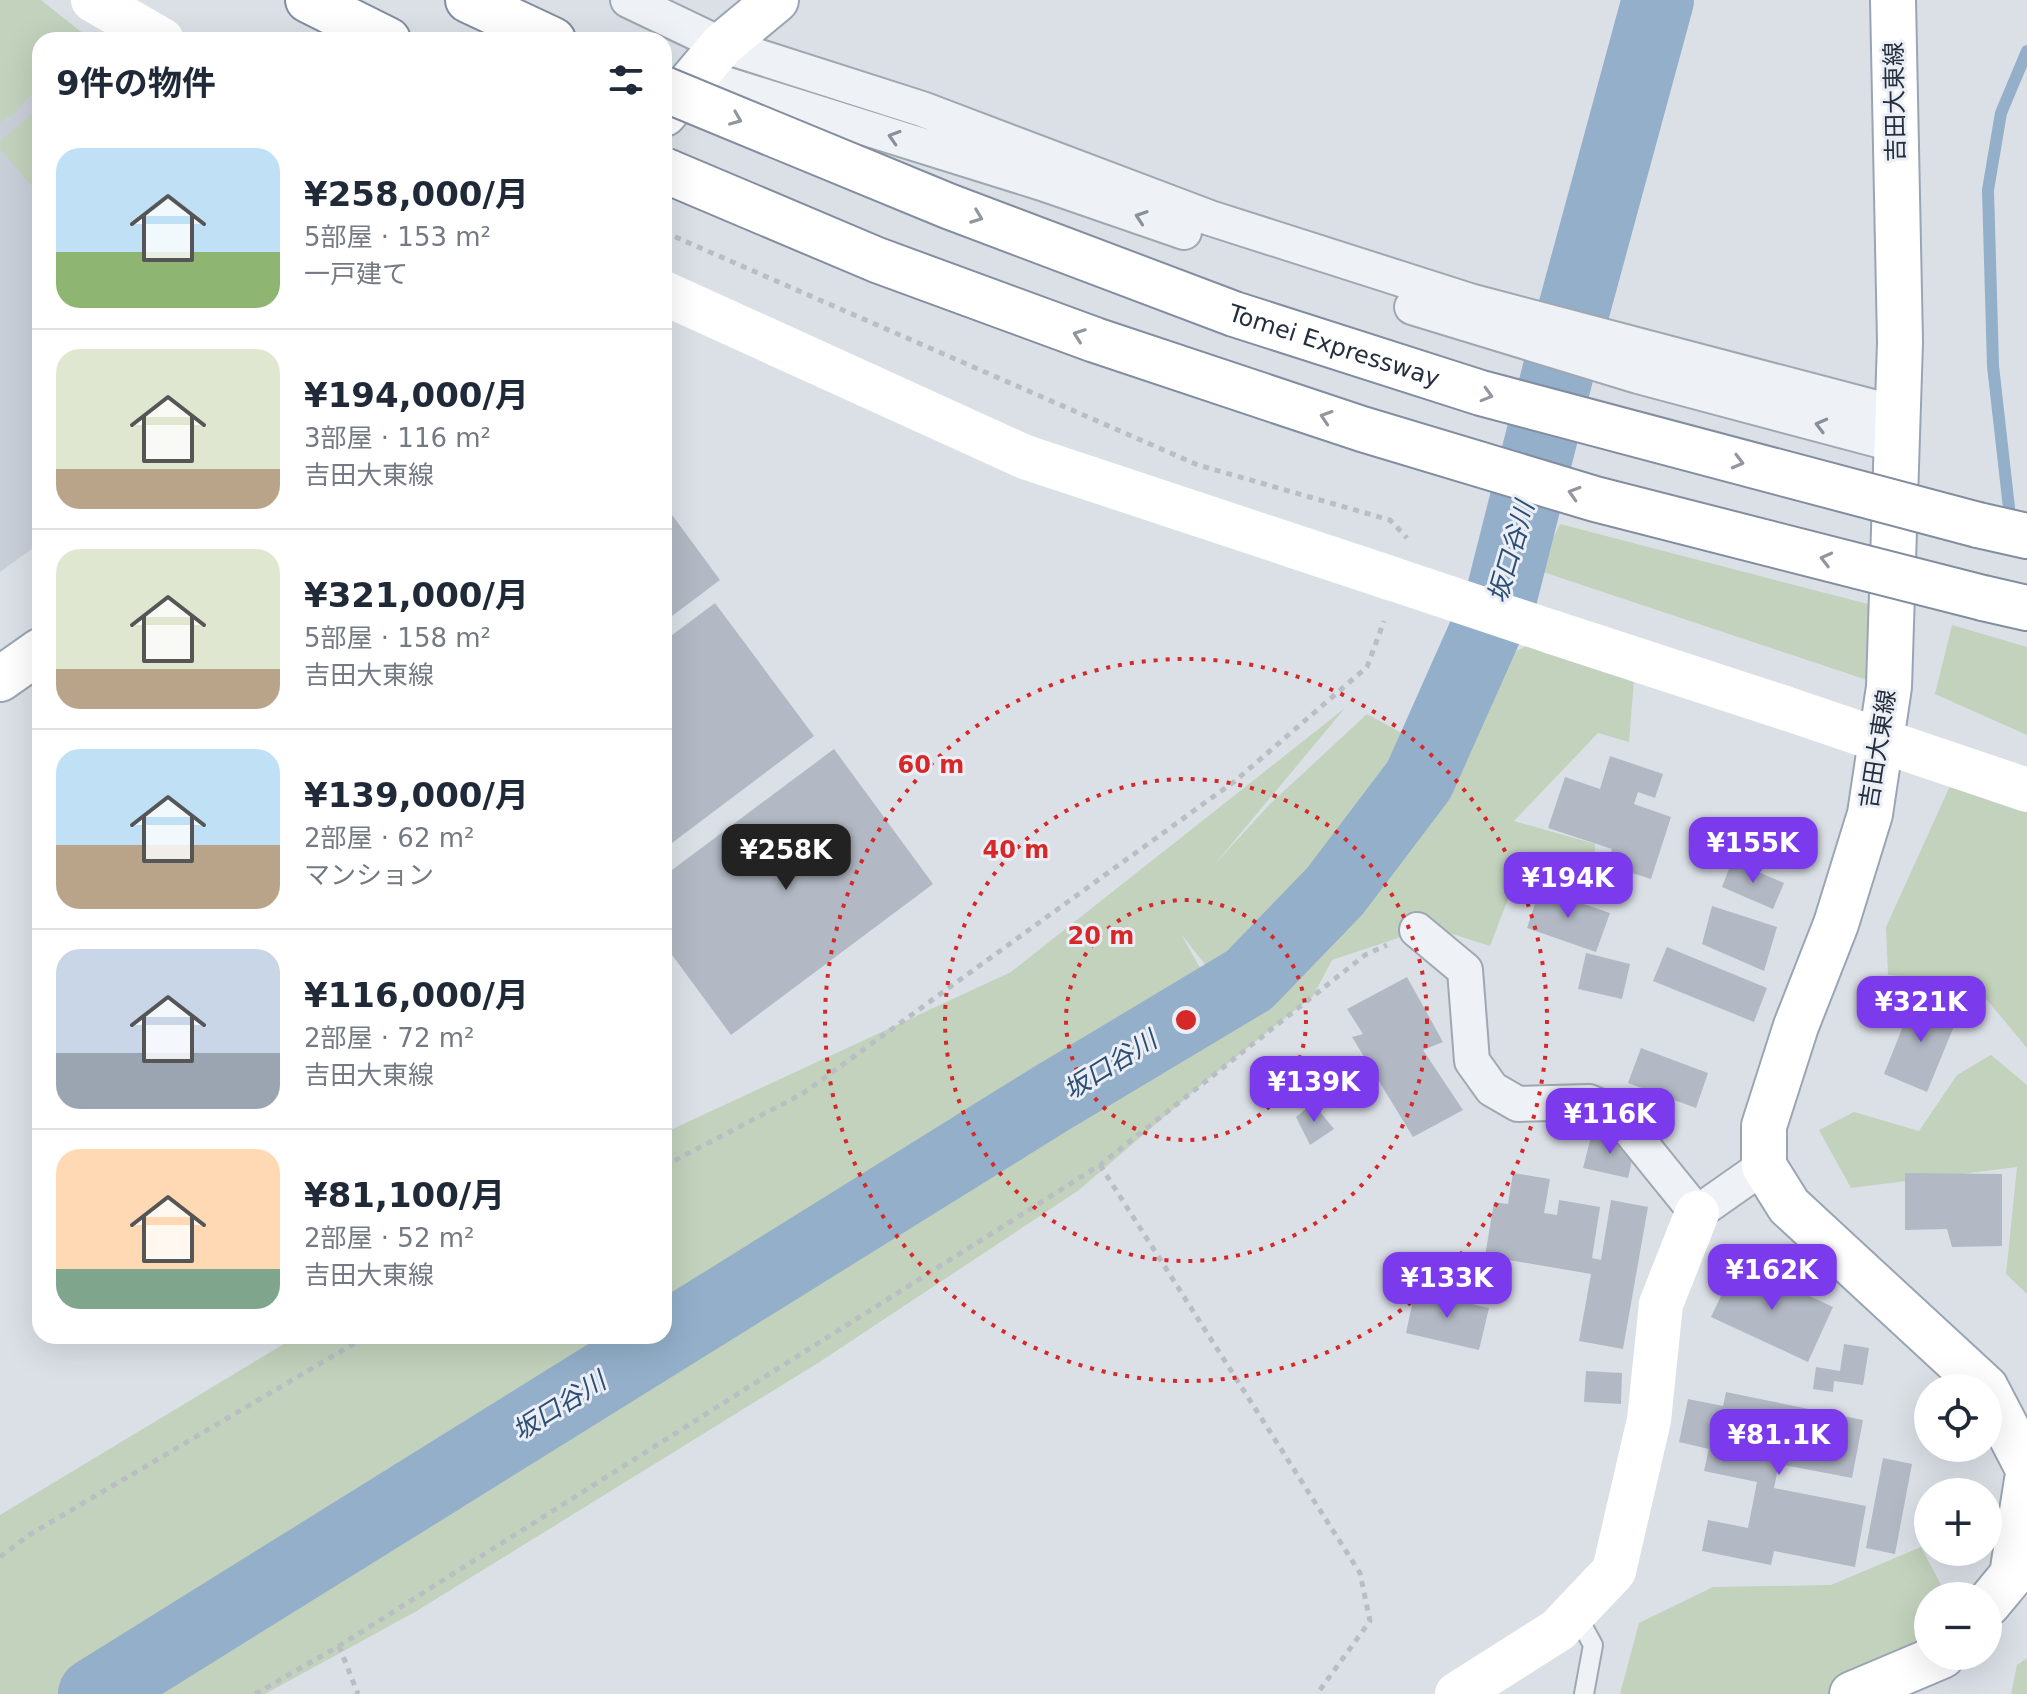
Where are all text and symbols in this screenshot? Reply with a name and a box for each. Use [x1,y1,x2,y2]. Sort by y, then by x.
street label: 吉田大東線 [1880,42,1910,162]
icon: filters [604,58,648,102]
text: 9件の物件 [56,63,216,103]
one-way arrow [728,110,742,126]
one-way arrow [888,130,901,146]
text: ¥258,000/月 [304,174,529,214]
icon: home [120,180,216,276]
one-way arrow [969,207,983,224]
one-way arrow [1135,211,1149,227]
text: 5部屋 · 153 m² [304,222,491,252]
text: 一戸建て [304,259,408,289]
street label: Tomei Expressway [1224,299,1443,393]
one-way arrow [1073,328,1087,344]
text: ¥194,000/月 [304,375,529,415]
icon: home [120,381,216,477]
one-way arrow [1479,385,1493,402]
one-way arrow [1319,411,1333,427]
one-way arrow [1815,418,1829,435]
text: 3部屋 · 116 m² [304,423,491,453]
one-way arrow [1730,452,1744,469]
text: 吉田大東線 [304,460,434,490]
one-way arrow [1568,486,1582,502]
water label: 坂口谷川 [1482,495,1541,606]
one-way arrow [1819,552,1833,569]
text: ¥321,000/月 [304,575,529,615]
icon: home [120,581,216,677]
text: 5部屋 · 158 m² [304,623,491,653]
text: 吉田大東線 [304,660,434,690]
street label: 吉田大東線 [1855,688,1901,810]
text: 60 m [898,751,964,779]
text: ¥139,000/月 [304,775,529,815]
icon: home [120,781,216,877]
pin: ¥155K [1697,817,1809,885]
text: 2部屋 · 62 m² [304,823,474,853]
pin: ¥258K [730,824,842,892]
text: ¥155K [1707,828,1799,858]
text: ¥258K [740,835,832,865]
text: 40 m [983,836,1049,864]
pin: ¥194K [1512,852,1624,920]
text: マンション [304,860,434,890]
text: ¥194K [1522,863,1614,893]
text: 20 m [1068,922,1134,950]
text: ¥116,000/月 [304,975,529,1015]
pin: ¥321K [1865,976,1977,1044]
icon: home [120,981,216,1077]
text: ¥321K [1875,987,1967,1017]
centre of rings [1172,1006,1200,1034]
text: 2部屋 · 72 m² [304,1023,474,1053]
water label: 坂口谷川 [1058,1023,1165,1105]
pin: ¥139K [1258,1056,1370,1124]
text: 吉田大東線 [304,1060,434,1090]
text: ¥139K [1268,1067,1360,1097]
pin: ¥116K [1554,1088,1666,1156]
text: ¥116K [1564,1099,1656,1129]
text: ¥81,100/月 [304,1175,505,1215]
icon: home [120,1181,216,1277]
text: 2部屋 · 52 m² [304,1223,474,1253]
pin: ¥162K [1716,1244,1828,1312]
pin: ¥133K [1391,1252,1503,1320]
text: ¥162K [1726,1255,1818,1285]
text: 吉田大東線 [304,1260,434,1290]
text: ¥133K [1401,1263,1493,1293]
water label: 坂口谷川 [507,1364,614,1446]
map controls [1914,1374,2002,1670]
button: locate [1914,1374,2002,1462]
pin: ¥81.1K [1714,1409,1844,1477]
text: ¥81.1K [1728,1420,1830,1450]
button: + [1914,1478,2002,1566]
button: − [1914,1582,2002,1670]

